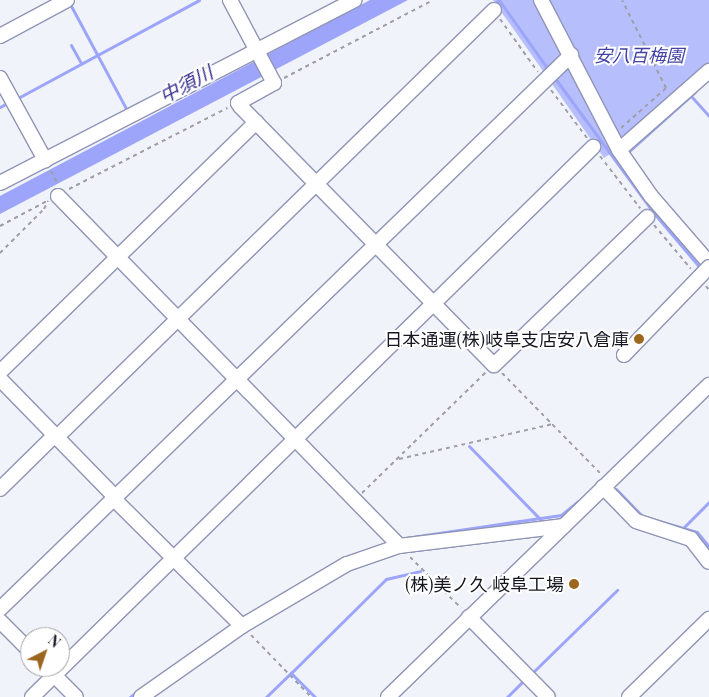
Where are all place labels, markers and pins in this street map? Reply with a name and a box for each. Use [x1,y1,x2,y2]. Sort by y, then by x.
place label: 日本通運(株)岐阜支店安八倉庫 [384,328,629,350]
marker: 日本通運(株)岐阜支店安八倉庫 [633,333,645,345]
place label: (株)美ノ久 岐阜工場 [405,573,564,595]
marker: (株)美ノ久 岐阜工場 [568,578,580,590]

